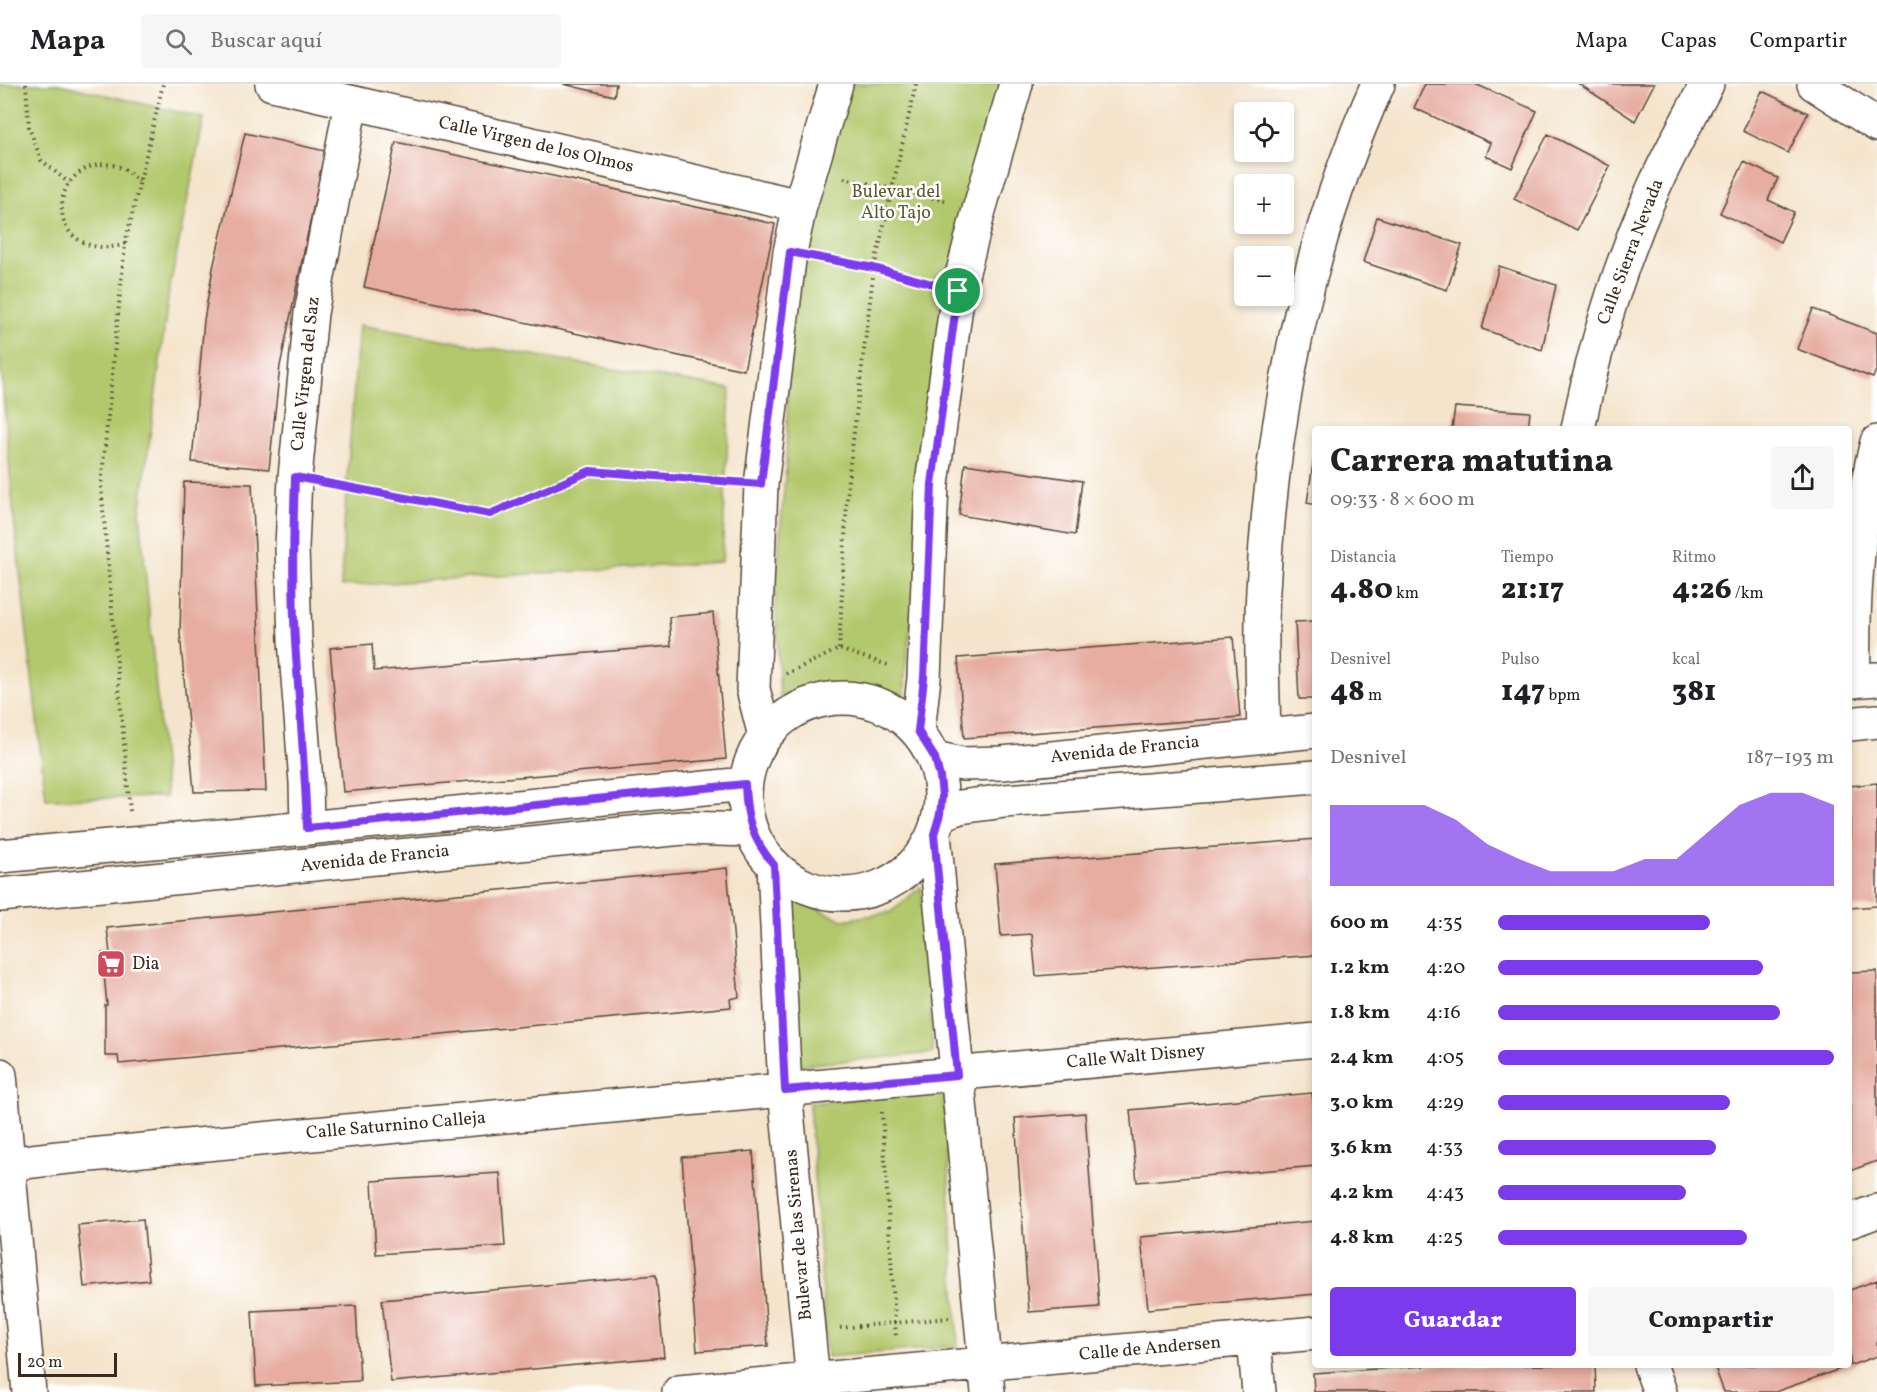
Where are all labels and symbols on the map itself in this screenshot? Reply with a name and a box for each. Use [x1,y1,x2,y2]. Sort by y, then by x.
street label: Calle Virgen de los Olmos [436,110,636,180]
street label: Calle Sierra Nevada [1592,175,1670,329]
park label: Bulevar del Alto Tajo [852,180,940,226]
pin [932,265,983,316]
street label: Calle Virgen del Saz [285,296,327,452]
street label: Avenida de Francia [1049,730,1201,770]
street label: Avenida de Francia [299,839,451,879]
supermarket icon: Dia [95,948,127,980]
place label: Dia [132,952,160,977]
street label: Calle Walt Disney [1066,1038,1207,1076]
street label: Calle Saturnino Calleja [305,1106,487,1146]
street label: Bulevar de las Sirenas [779,1148,819,1322]
street label: Calle de Andersen [1078,1330,1222,1368]
scale bar [18,1350,117,1378]

